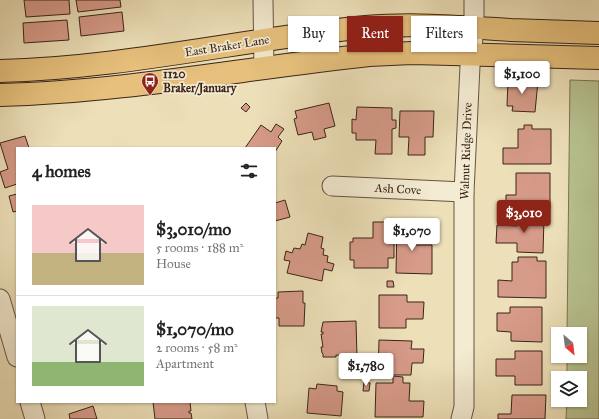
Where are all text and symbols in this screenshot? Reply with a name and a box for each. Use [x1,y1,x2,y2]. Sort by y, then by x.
chip: Buy [288,16,339,52]
chip: Rent [347,16,403,52]
chip: Filters [411,16,477,52]
street label: East Braker Lane [184,32,270,60]
pin: $1,100 [489,61,555,95]
text: $1,100 [504,66,540,82]
place label: 1120 Braker/January [163,67,238,96]
bus stop icon: 1120 Braker/January [140,71,160,96]
street label: Walnut Ridge Drive [457,102,476,200]
icon: filters [238,160,260,182]
text: 4 homes [32,161,91,182]
street label: Ash Cove [373,181,422,197]
pin: $3,010 [491,200,557,234]
text: $3,010 [506,205,542,221]
pin: $1,070 [379,218,445,252]
text: $3,010/mo [156,219,231,240]
icon: home [64,221,112,269]
text: $1,070 [393,223,431,239]
text: 5 rooms · 188 m² [156,240,243,256]
text: House [156,256,191,272]
text: $1,070/mo [156,319,234,340]
icon: home [64,322,112,370]
north arrow [551,327,587,363]
map controls [551,327,587,407]
text: 2 rooms · 58 m² [156,340,238,356]
pin: $1,780 [333,353,399,387]
text: Apartment [156,356,214,372]
text: $1,780 [348,358,384,374]
button: layers [551,371,587,407]

